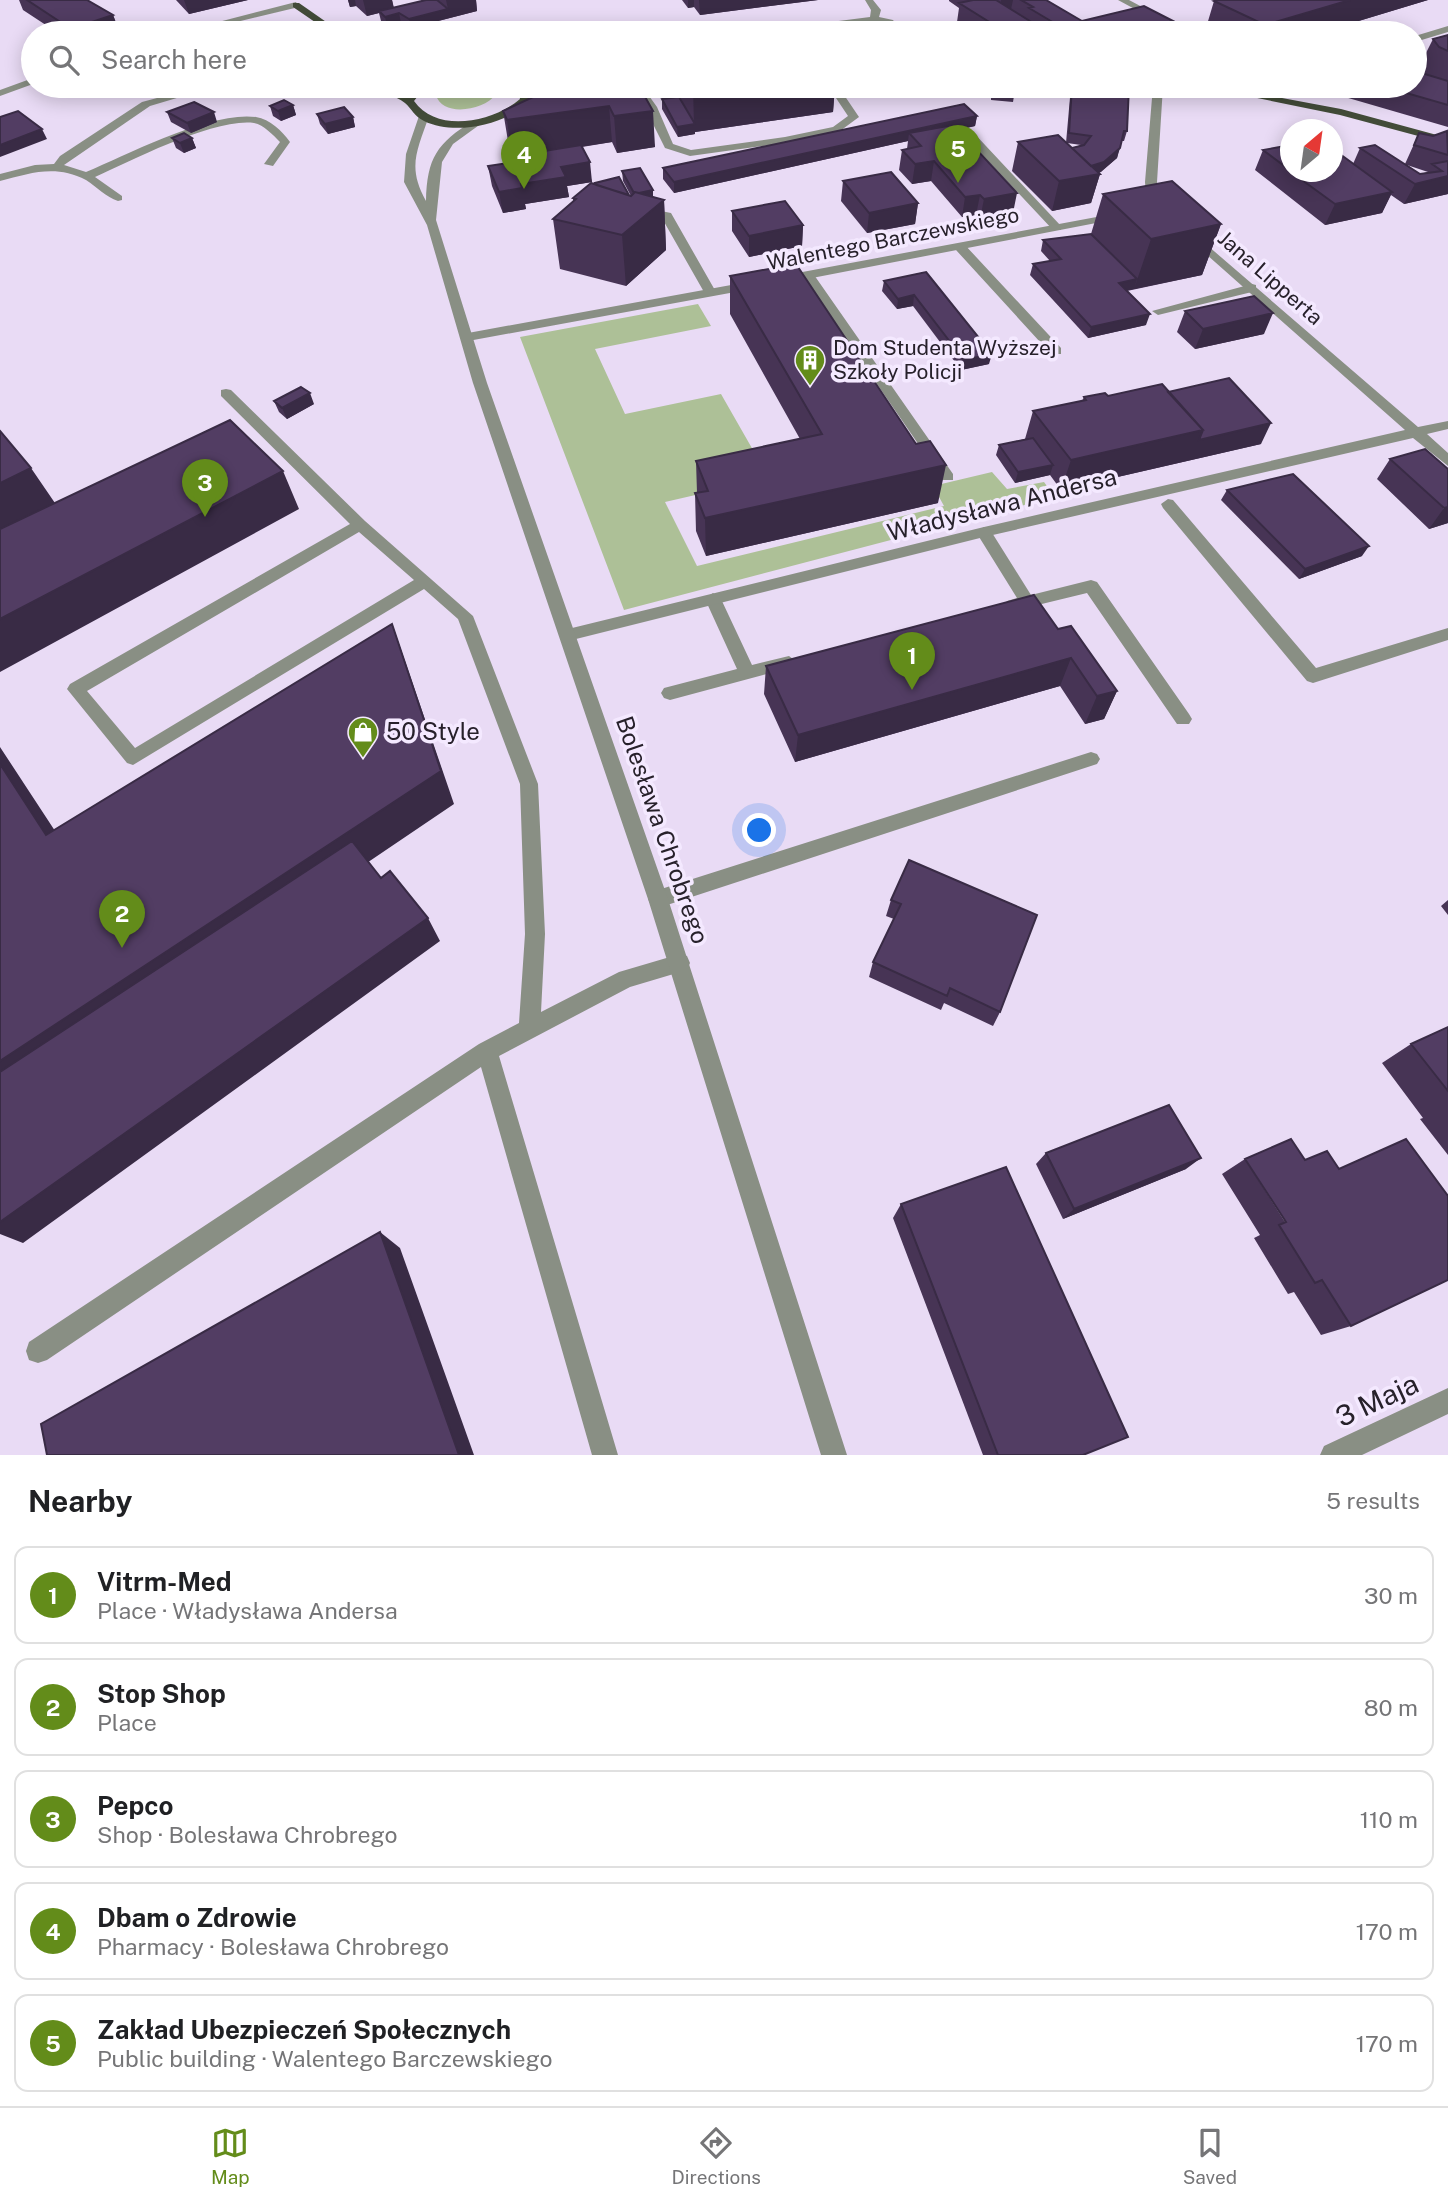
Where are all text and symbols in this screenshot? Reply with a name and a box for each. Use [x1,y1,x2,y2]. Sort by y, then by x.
search box [21,21,1427,98]
icon: search [45,41,83,79]
text: Search here [101,44,247,75]
north arrow [1280,119,1343,182]
pin: 5 [935,125,981,183]
pin: 4 [501,131,547,189]
street label: Walentego Barczewskiego [765,202,1021,275]
street label: Jana Lipperta [1213,225,1328,330]
place label: Dom Studenta Wyższej Szkoły Policji [833,335,1056,384]
building icon: Dom Studenta Wyższej Szkoły Policji [793,343,827,387]
pin: 3 [182,459,228,517]
street label: Władysława Andersa [884,462,1119,546]
pin: 1 [889,632,935,690]
street label: Bolesława Chrobrego [611,712,715,947]
shop icon: 50 Style [346,715,380,759]
place label: 50 Style [386,717,480,745]
your location [742,813,776,847]
pin: 2 [99,890,145,948]
street label: 3 Maja [1330,1366,1423,1433]
text: Nearby [28,1483,132,1519]
text: 5 results [1326,1487,1420,1514]
text: Vitrm-Med [97,1566,232,1597]
text: 1 [48,1582,58,1609]
text: 30 m [1364,1582,1418,1609]
text: Place · Władysława Andersa [97,1597,398,1624]
text: Stop Shop [97,1678,226,1709]
text: 2 [46,1694,60,1721]
text: 80 m [1364,1694,1418,1721]
text: Place [97,1709,157,1736]
text: Pepco [97,1790,173,1821]
text: 3 [45,1806,61,1833]
text: 110 m [1360,1806,1418,1833]
text: Shop · Bolesława Chrobrego [97,1821,397,1848]
text: Dbam o Zdrowie [97,1902,297,1933]
text: 4 [45,1918,61,1945]
text: 170 m [1356,1918,1418,1945]
text: Pharmacy · Bolesława Chrobrego [97,1933,449,1960]
text: Zakład Ubezpieczeń Społecznych [97,2014,511,2045]
text: 5 [45,2030,61,2057]
text: 170 m [1356,2030,1418,2057]
text: Public building · Walentego Barczewskiego [97,2045,552,2072]
tab: Map [211,2124,250,2188]
tab: Directions [672,2124,761,2188]
tab: Saved [1183,2124,1237,2188]

